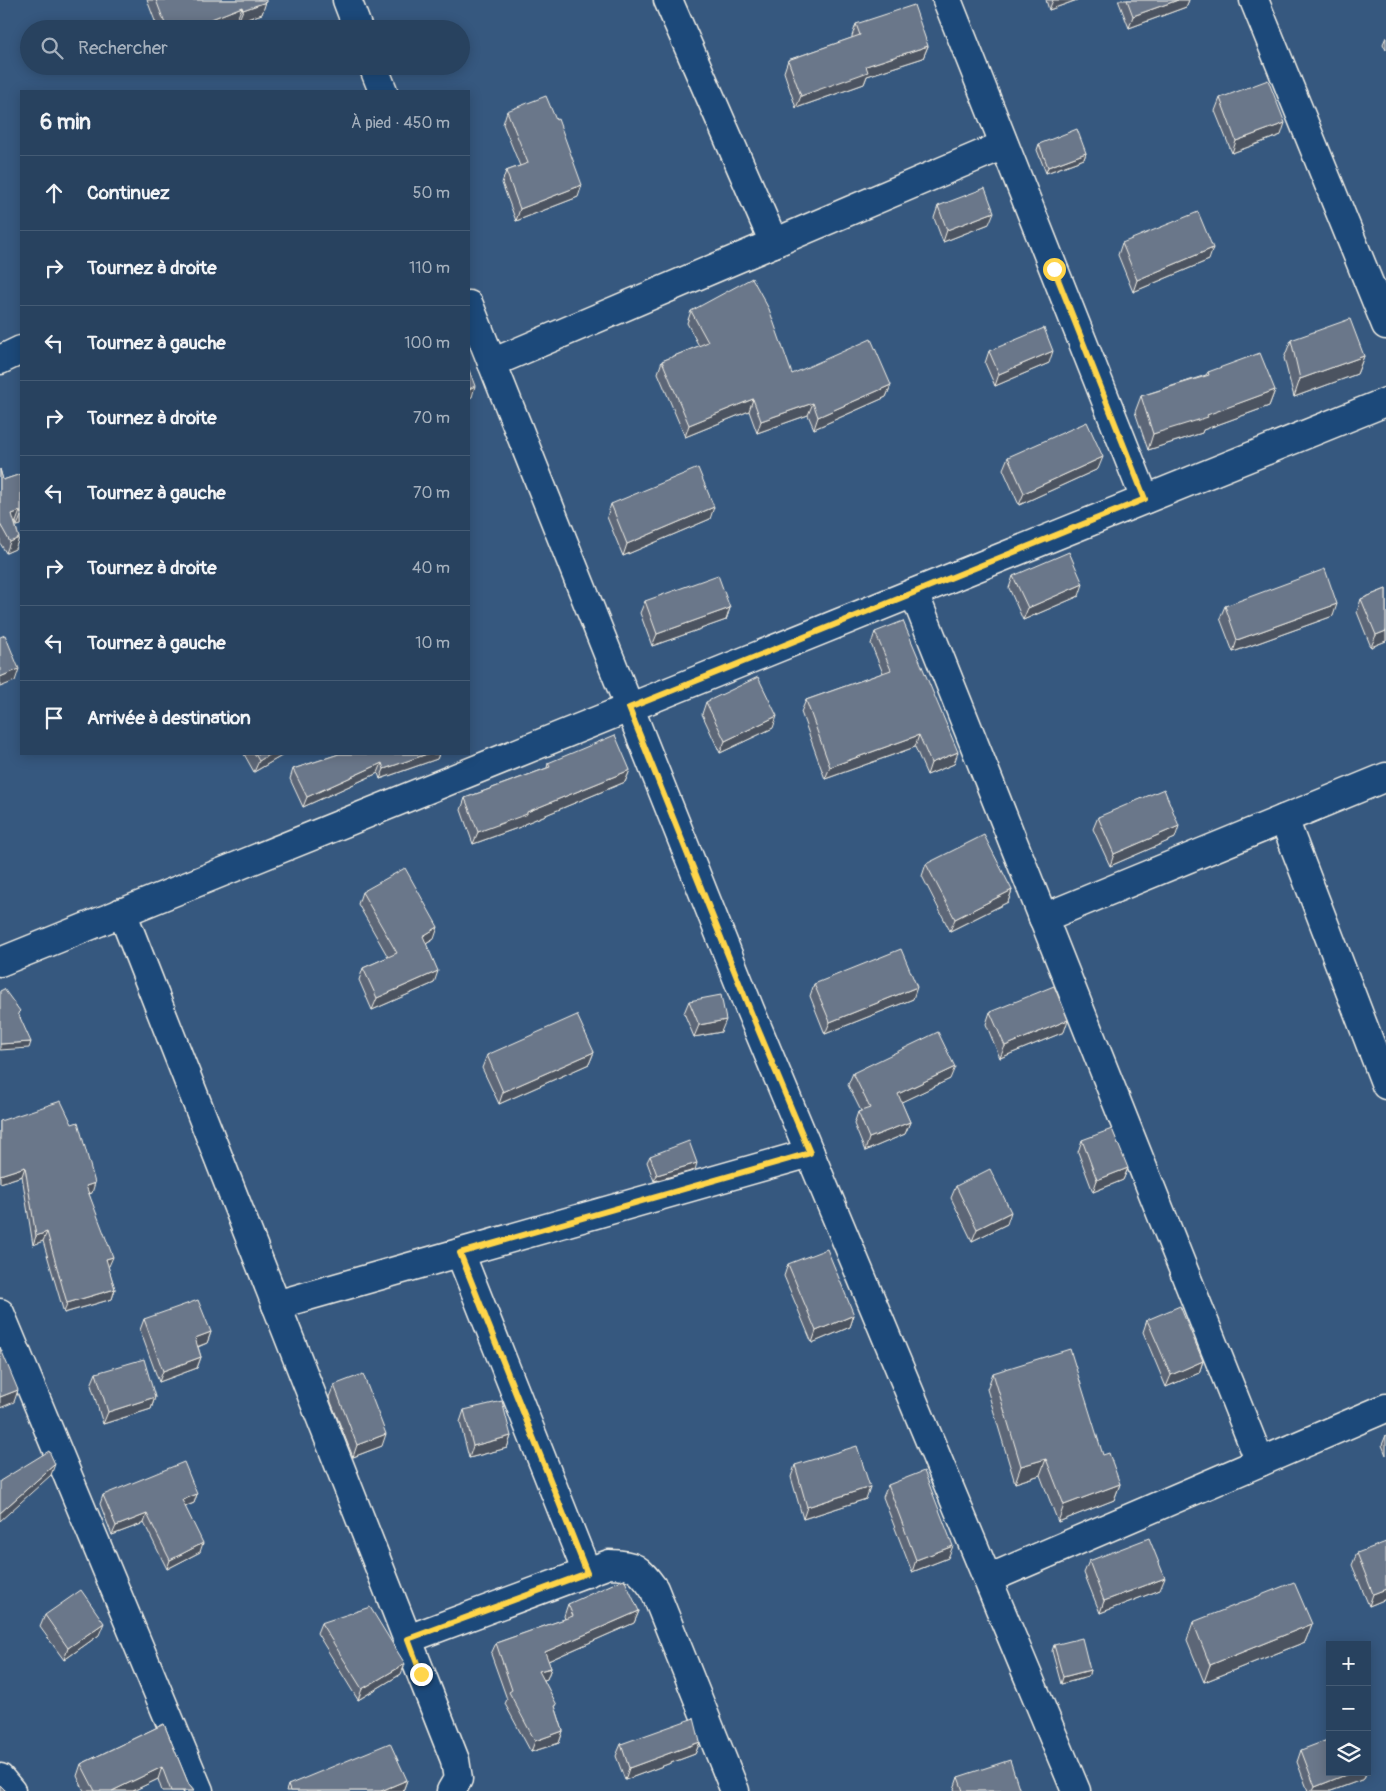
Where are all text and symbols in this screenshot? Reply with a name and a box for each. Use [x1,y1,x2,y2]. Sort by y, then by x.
search box [20,20,470,75]
icon: search [38,34,66,62]
text: Rechercher [78,36,168,60]
text: 6 min [40,109,91,136]
text: À pied · 450 m [351,113,450,133]
icon: ahead [40,179,68,207]
text: Continuez [87,181,170,205]
text: 50 m [413,183,450,203]
icon: right [40,254,68,282]
text: Tournez à droite [87,256,217,280]
text: 110 m [409,258,450,278]
route start [1043,258,1066,281]
icon: left [40,329,68,357]
text: Tournez à gauche [87,331,226,355]
text: 100 m [404,333,450,353]
icon: right [40,404,68,432]
text: Tournez à droite [87,406,217,430]
text: 70 m [413,408,450,428]
icon: left [40,479,68,507]
text: Tournez à gauche [87,481,226,505]
text: 70 m [413,483,450,503]
icon: right [40,554,68,582]
text: Tournez à droite [87,556,217,580]
text: 40 m [412,558,450,578]
icon: left [40,629,68,657]
text: Tournez à gauche [87,631,226,655]
text: 10 m [415,633,450,653]
icon: arrive [40,704,68,732]
text: Arrivée à destination [87,706,251,730]
map controls [1326,1641,1371,1776]
button: + [1326,1641,1371,1686]
route end [410,1663,433,1686]
button: − [1326,1686,1371,1731]
button: layers [1326,1731,1371,1776]

